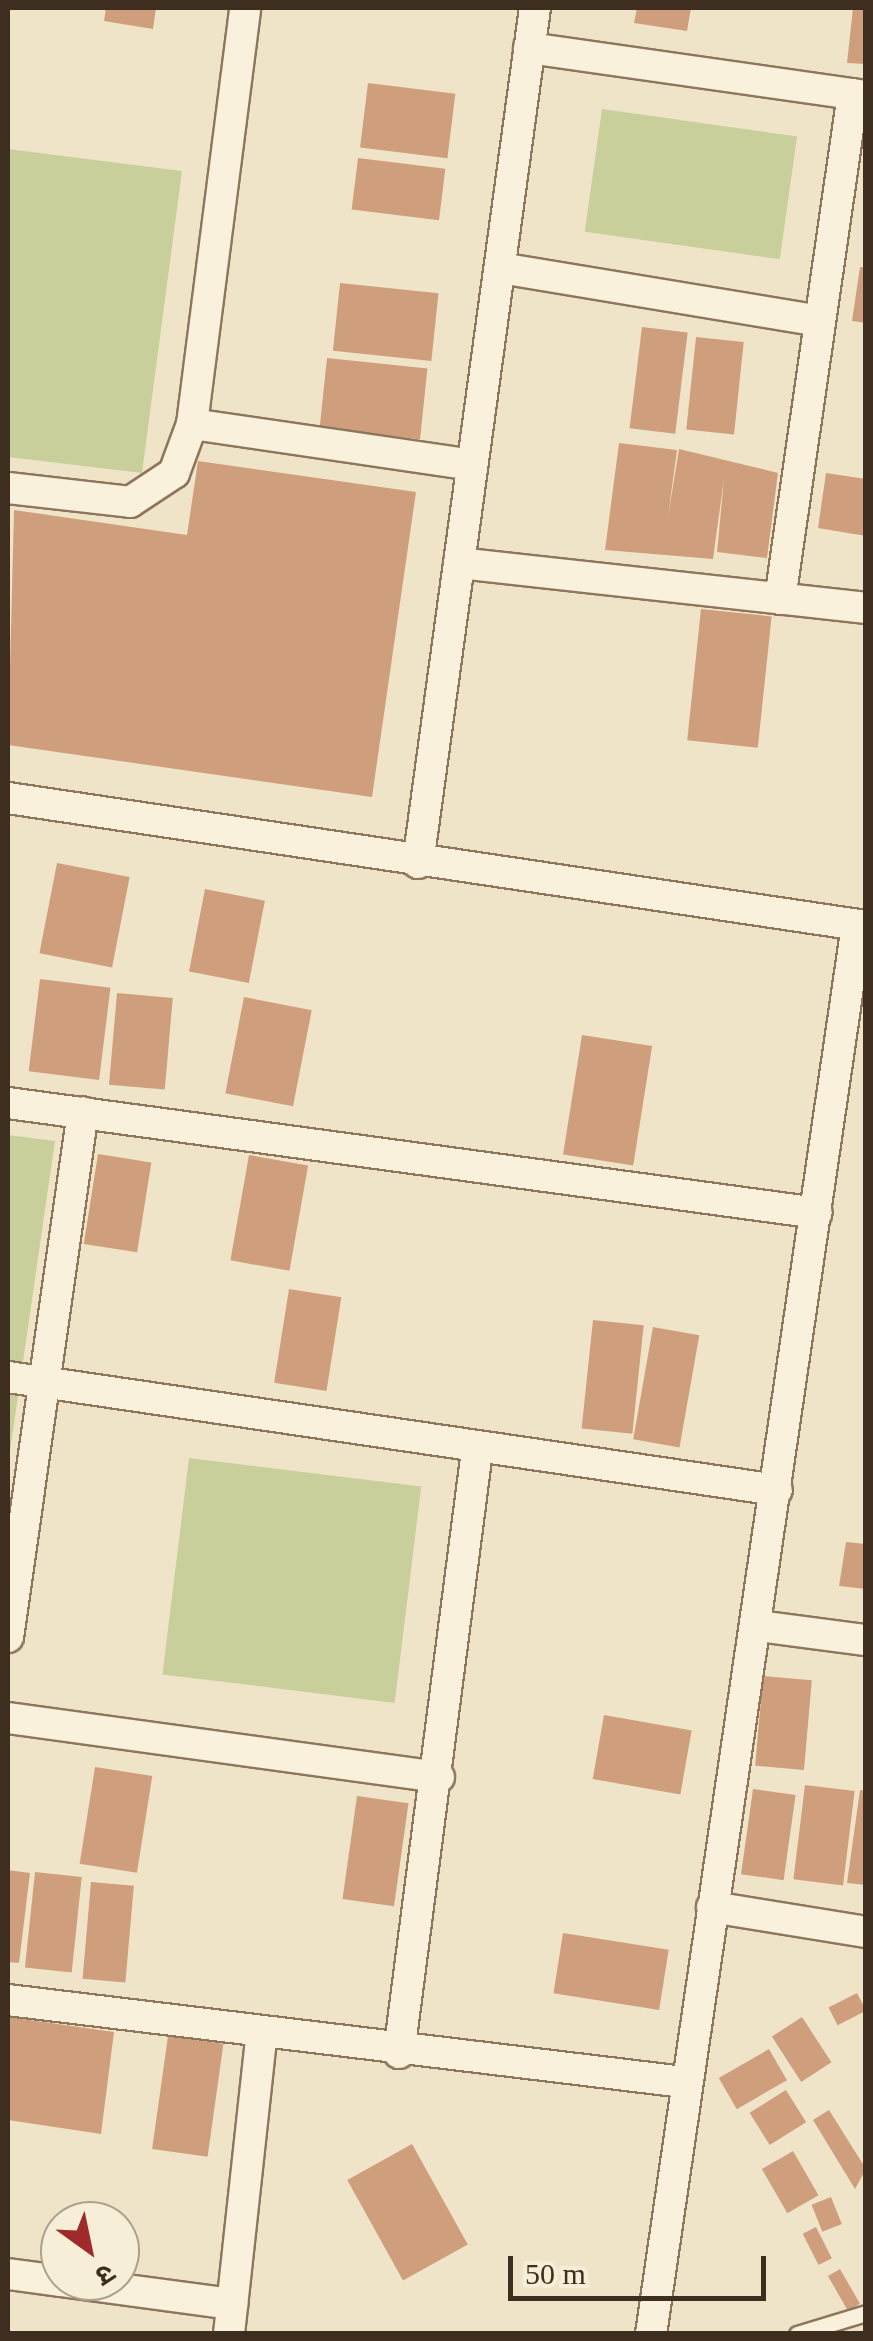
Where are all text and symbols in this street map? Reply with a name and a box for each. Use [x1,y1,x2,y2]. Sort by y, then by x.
north arrow [40,2201,140,2301]
scale bar [513,2236,770,2298]
text: उ [90,2257,121,2292]
text: 50 m [525,2257,586,2290]

